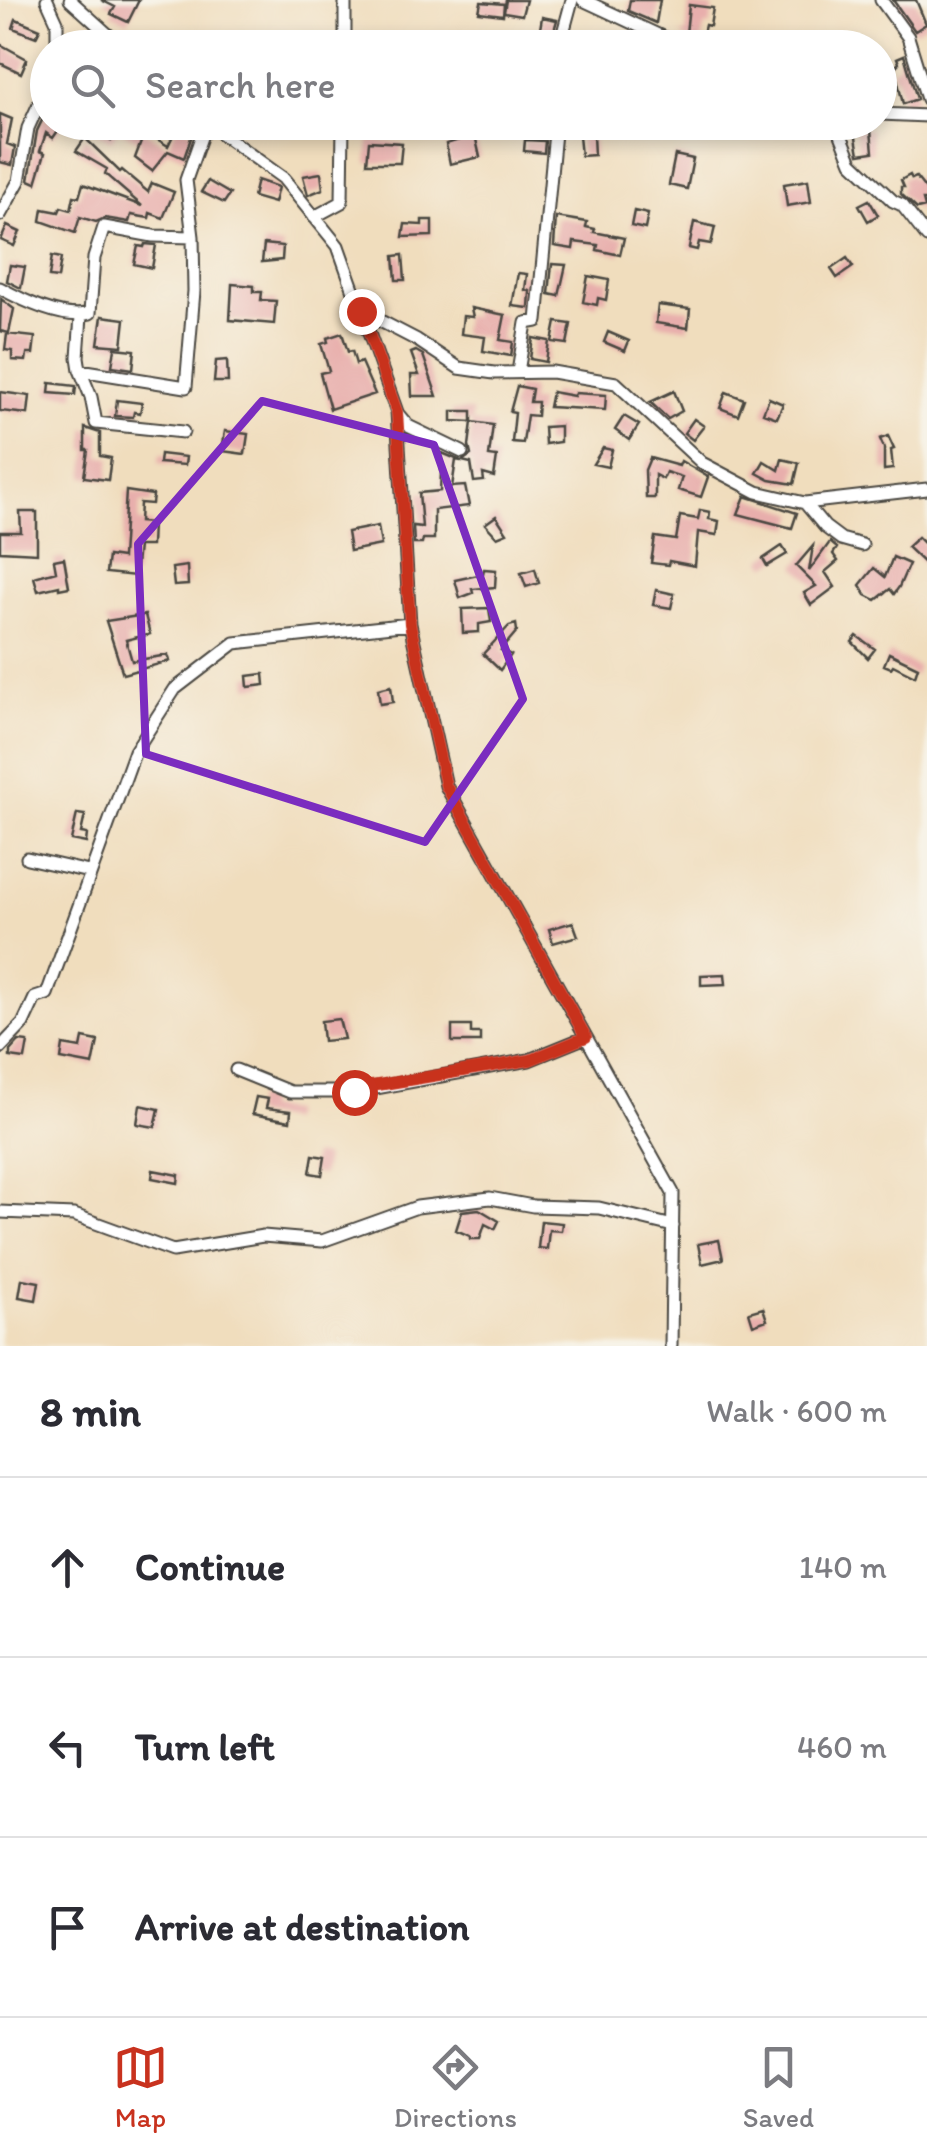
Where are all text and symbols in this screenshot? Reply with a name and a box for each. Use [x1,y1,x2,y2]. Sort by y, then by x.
search box [30,30,897,140]
icon: search [65,58,120,113]
text: Search here [145,62,336,108]
route end [339,289,385,335]
route start [332,1070,378,1116]
text: 8 min [40,1386,141,1437]
text: Walk · 600 m [706,1392,887,1430]
icon: ahead [40,1540,95,1595]
text: Continue [135,1544,285,1590]
text: 140 m [799,1548,887,1586]
icon: left [40,1720,95,1775]
text: Turn left [135,1724,275,1770]
text: 460 m [797,1728,887,1766]
icon: arrive [40,1900,95,1955]
text: Arrive at destination [135,1904,470,1950]
tab: Map [113,2040,168,2134]
tab: Directions [394,2040,517,2134]
tab: Saved [743,2040,814,2134]

